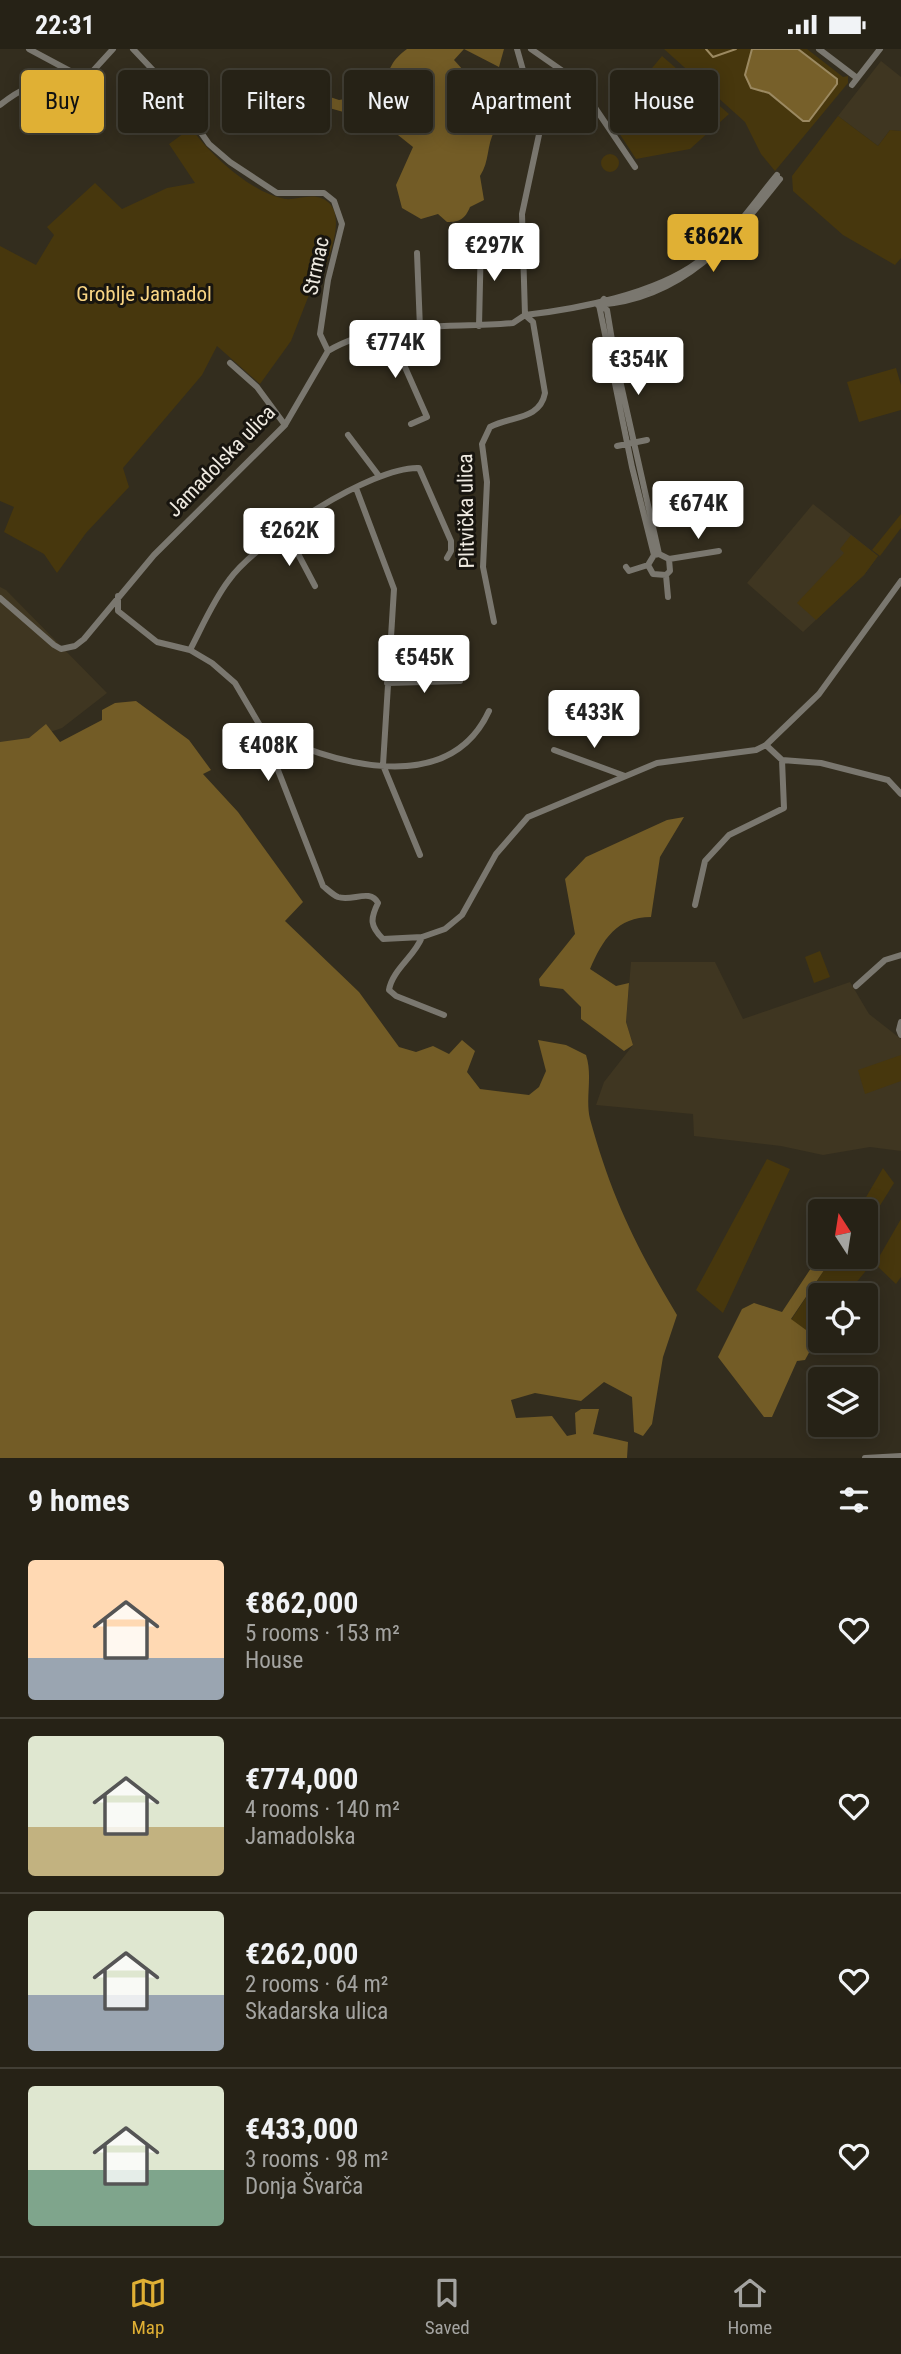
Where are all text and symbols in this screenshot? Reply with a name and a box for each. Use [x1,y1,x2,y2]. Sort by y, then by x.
text: 22:31 [35,10,95,40]
chip: Buy [21,70,104,133]
chip: Rent [118,70,208,133]
chip: Filters [222,70,330,133]
chip: New [344,70,433,133]
chip: Apartment [447,70,596,133]
chip: House [610,70,718,133]
pin: €862K [664,215,762,274]
pin: €297K [445,223,543,283]
text: €862K [683,223,743,250]
text: €297K [464,232,524,259]
street label: Strmac [298,235,334,297]
park label: Groblje Jamadol [76,282,212,306]
pin: €774K [346,321,444,380]
text: €774K [365,329,425,356]
pin: €354K [589,337,687,397]
text: €354K [608,346,668,373]
street label: Jamadolska ulica [162,400,280,522]
street label: Plitvička ulica [453,453,479,569]
pin: €674K [649,482,747,541]
text: €674K [668,490,728,517]
pin: €262K [240,509,338,568]
text: €262K [259,517,319,544]
pin: €545K [375,635,473,695]
text: €545K [394,644,454,671]
pin: €433K [545,691,643,750]
text: €433K [564,699,624,726]
pin: €408K [219,723,317,783]
text: €408K [238,732,298,759]
north arrow [808,1199,878,1269]
map controls [808,1199,878,1437]
button: locate [808,1283,878,1353]
button: layers [808,1367,878,1437]
icon: filters [835,1481,873,1519]
text: 9 homes [28,1483,130,1518]
text: €862,000 [245,1585,358,1620]
icon: home [84,1588,168,1672]
icon: heart [835,1611,873,1649]
text: 5 rooms · 153 m² [245,1620,400,1647]
text: House [245,1647,303,1674]
text: €774,000 [245,1761,358,1796]
icon: home [84,1764,168,1848]
icon: heart [835,1787,873,1825]
text: 4 rooms · 140 m² [245,1796,400,1823]
text: Jamadolska [245,1823,356,1850]
text: €262,000 [245,1936,358,1971]
icon: home [84,1939,168,2023]
icon: heart [835,1962,873,2000]
text: 2 rooms · 64 m² [245,1971,388,1998]
text: Skadarska ulica [245,1998,388,2025]
text: €433,000 [245,2111,358,2146]
icon: home [84,2114,168,2198]
icon: heart [835,2137,873,2175]
text: 3 rooms · 98 m² [245,2146,388,2173]
text: Donja Švarča [245,2173,363,2200]
tab: Map [129,2274,167,2339]
tab: Saved [425,2274,470,2339]
tab: Home [728,2274,772,2339]

